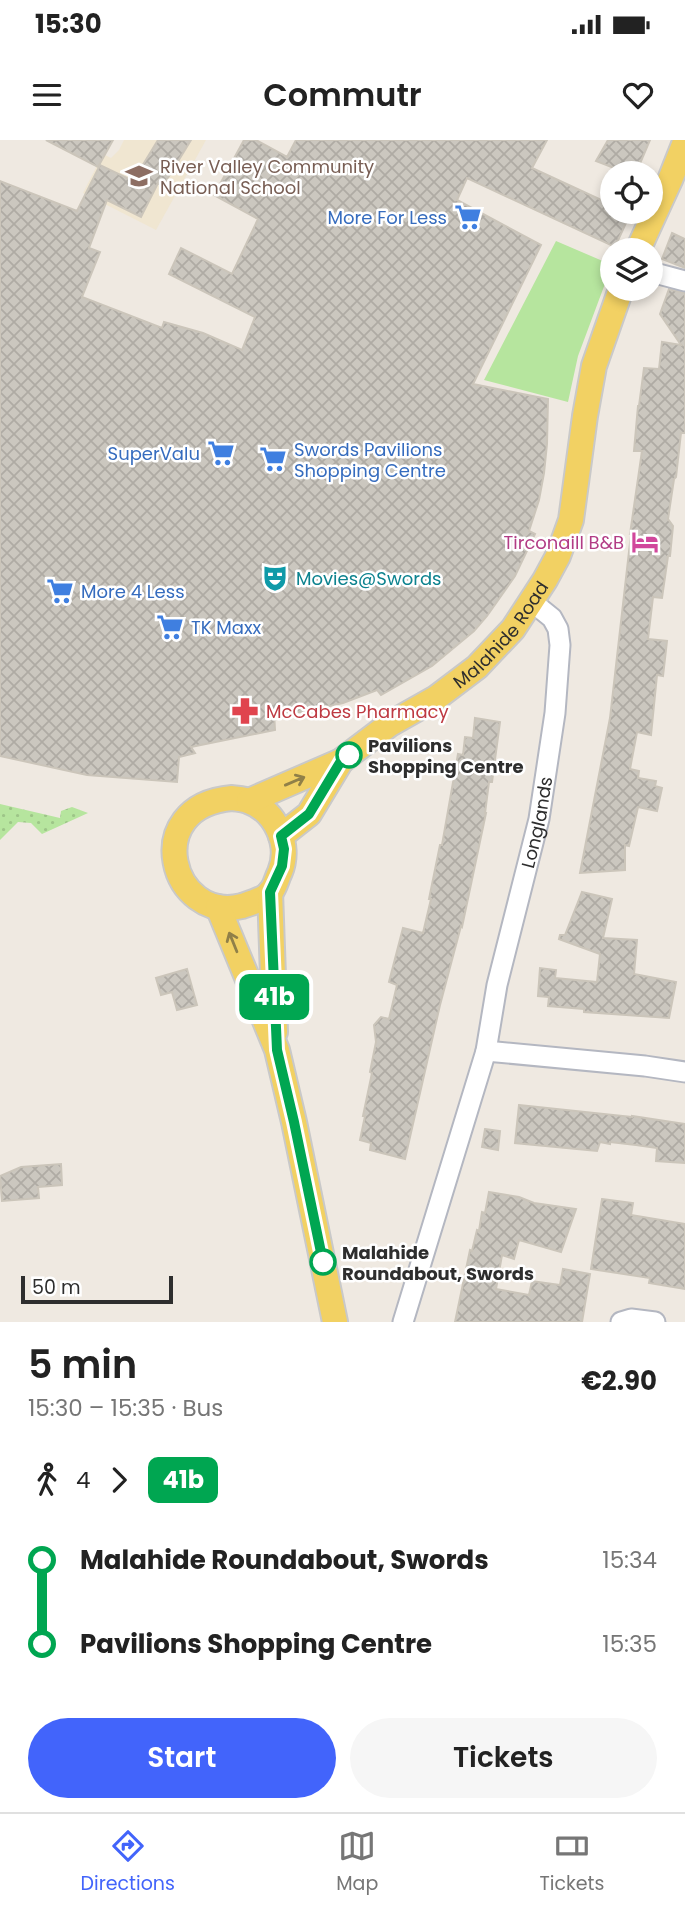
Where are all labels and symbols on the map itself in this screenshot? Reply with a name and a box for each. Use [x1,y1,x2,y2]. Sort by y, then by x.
place label: River Valley Community National School [160,154,374,200]
school or university icon: River Valley Community National School [124,161,154,191]
supermarket icon: More For Less [453,202,483,232]
place label: More For Less [327,205,447,230]
place label: Swords Pavilions Shopping Centre [294,437,446,483]
supermarket icon: SuperValu [206,438,236,468]
place label: SuperValu [108,441,200,466]
supermarket icon: Swords Pavilions Shopping Centre [258,444,288,474]
hotel icon: Tirconaill B&B [630,527,660,557]
place label: Tirconaill B&B [504,530,624,555]
theatre icon: Movies@Swords [260,563,290,593]
place label: Movies@Swords [296,566,441,591]
supermarket icon: More 4 Less [45,576,75,606]
street label: Malahide Road [447,576,554,694]
place label: More 4 Less [81,579,185,604]
supermarket icon: TK Maxx [155,612,185,642]
place label: TK Maxx [191,615,262,640]
pharmacy icon: McCabes Pharmacy [230,696,260,726]
place label: McCabes Pharmacy [266,699,449,724]
place label: Pavilions Shopping Centre [368,733,524,779]
marker: Pavilions Shopping Centre [336,742,362,768]
one-way arrow [283,774,305,787]
street label: Longlands [515,775,558,870]
one-way arrow [225,931,238,953]
line badge: 41b [234,974,314,1020]
place label: Malahide Roundabout, Swords [342,1240,534,1286]
marker: Malahide Roundabout, Swords [310,1249,336,1275]
scale bar [21,1273,173,1305]

